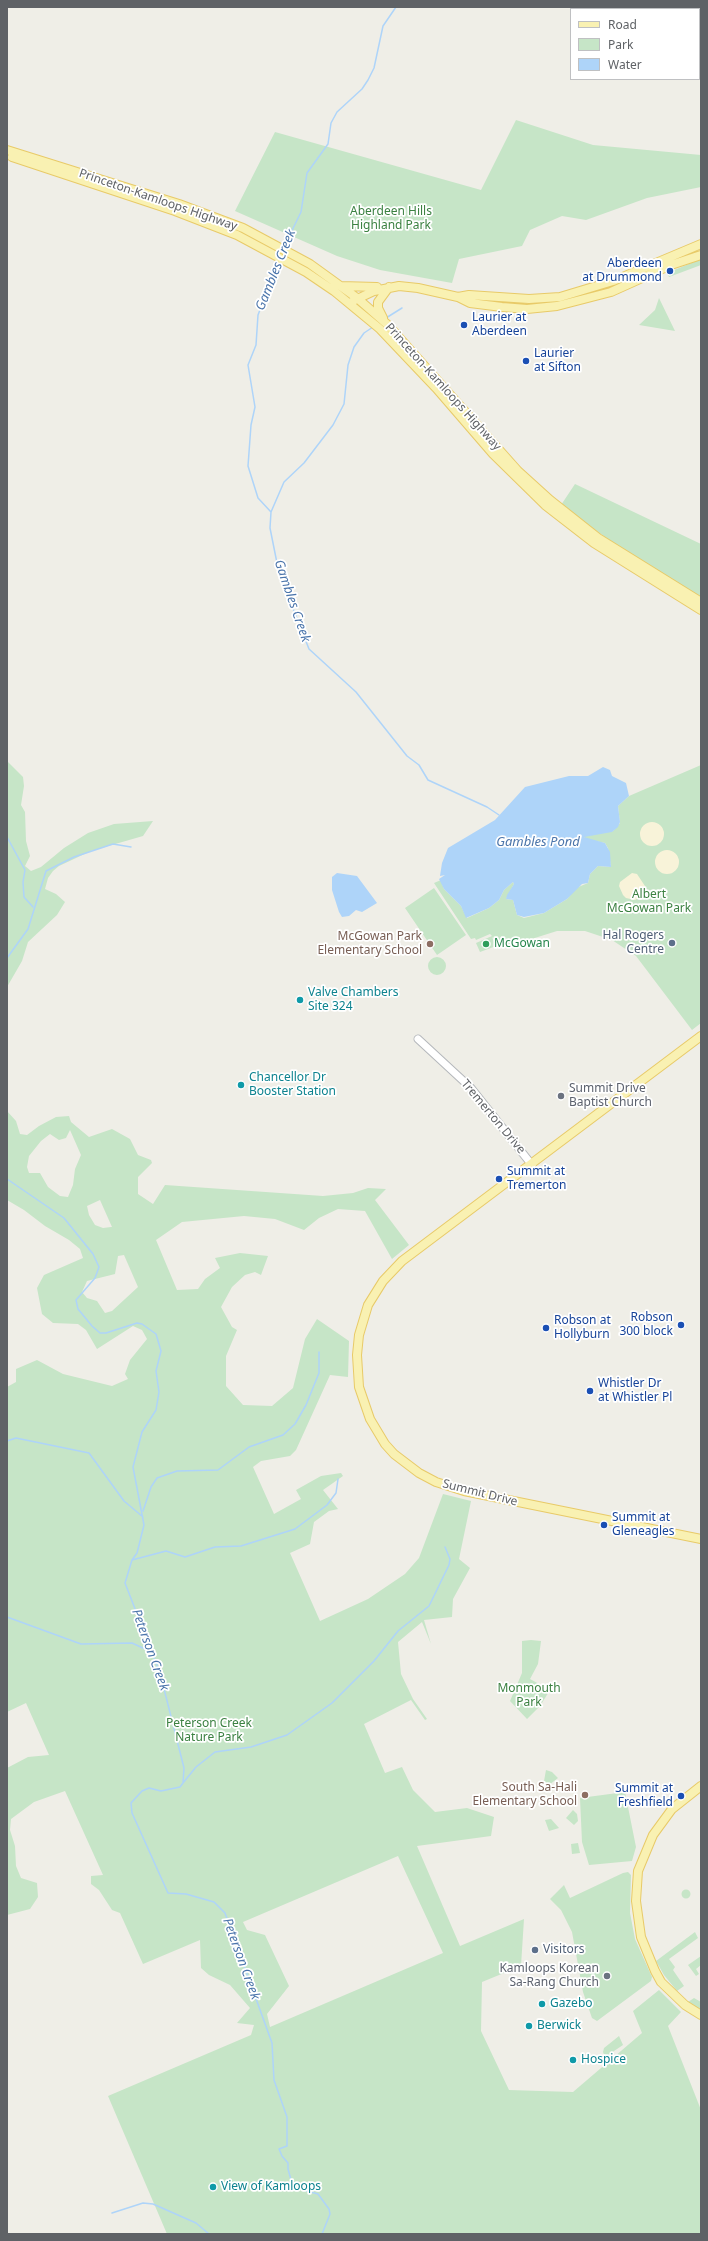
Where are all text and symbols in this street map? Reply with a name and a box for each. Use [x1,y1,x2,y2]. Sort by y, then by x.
legend [570,8,700,80]
text: Road [608,16,637,33]
text: Park [608,36,633,53]
text: Water [608,56,642,73]
street label: Princeton-Kamloops Highway [77,166,239,234]
park label: Aberdeen Hills Highland Park [350,205,432,233]
water label: Gambles Creek [253,227,299,313]
place label: Aberdeen at Drummond [582,257,662,285]
marker: Aberdeen at Drummond [665,266,675,276]
place label: Laurier at Aberdeen [472,311,527,339]
street label: Princeton-Kamloops Highway [382,320,504,454]
marker: Laurier at Aberdeen [459,320,469,330]
place label: Laurier at Sifton [534,347,581,375]
marker: Laurier at Sifton [521,356,531,366]
water label: Gambles Creek [271,558,313,644]
water label: Gambles Pond [496,834,580,850]
park label: Albert McGowan Park [607,888,691,916]
place label: Hal Rogers Centre [603,929,664,957]
place label: McGowan Park Elementary School [317,930,422,958]
place label: McGowan [494,937,550,951]
marker: Hal Rogers Centre [667,938,677,948]
marker: McGowan Park Elementary School [425,939,435,949]
marker: McGowan [481,939,491,949]
place label: Valve Chambers Site 324 [308,986,399,1014]
marker: Valve Chambers Site 324 [295,995,305,1005]
place label: Chancellor Dr Booster Station [249,1071,336,1099]
street label: Tremerton Drive [458,1077,528,1157]
marker: Chancellor Dr Booster Station [236,1080,246,1090]
place label: Summit Drive Baptist Church [569,1082,652,1110]
marker: Summit Drive Baptist Church [556,1091,566,1101]
place label: Summit at Tremerton [507,1165,567,1193]
marker: Summit at Tremerton [494,1174,504,1184]
place label: Robson 300 block [619,1311,673,1339]
place label: Robson at Hollyburn [554,1314,611,1342]
marker: Robson 300 block [676,1320,686,1330]
marker: Robson at Hollyburn [541,1323,551,1333]
place label: Whistler Dr at Whistler Pl [598,1377,672,1405]
marker: Whistler Dr at Whistler Pl [585,1386,595,1396]
street label: Summit Drive [441,1477,519,1509]
place label: Summit at Gleneagles [612,1511,675,1539]
marker: Summit at Gleneagles [599,1520,609,1530]
water label: Peterson Creek [128,1607,172,1693]
park label: Monmouth Park [497,1682,561,1710]
park label: Peterson Creek Nature Park [166,1717,252,1745]
place label: South Sa-Hali Elementary School [472,1781,577,1809]
place label: Summit at Freshfield [615,1782,673,1810]
marker: South Sa-Hali Elementary School [580,1790,590,1800]
marker: Summit at Freshfield [676,1791,686,1801]
water label: Peterson Creek [219,1916,263,2002]
place label: Visitors [543,1943,584,1957]
marker: Visitors [530,1945,540,1955]
place label: Kamloops Korean Sa-Rang Church [499,1962,599,1990]
marker: Kamloops Korean Sa-Rang Church [602,1971,612,1981]
place label: Gazebo [550,1997,593,2011]
marker: Gazebo [537,1999,547,2009]
place label: Berwick [537,2019,581,2033]
marker: Berwick [524,2021,534,2031]
place label: Hospice [581,2053,626,2067]
marker: Hospice [568,2055,578,2065]
place label: View of Kamloops [221,2180,321,2194]
marker: View of Kamloops [208,2182,218,2192]

